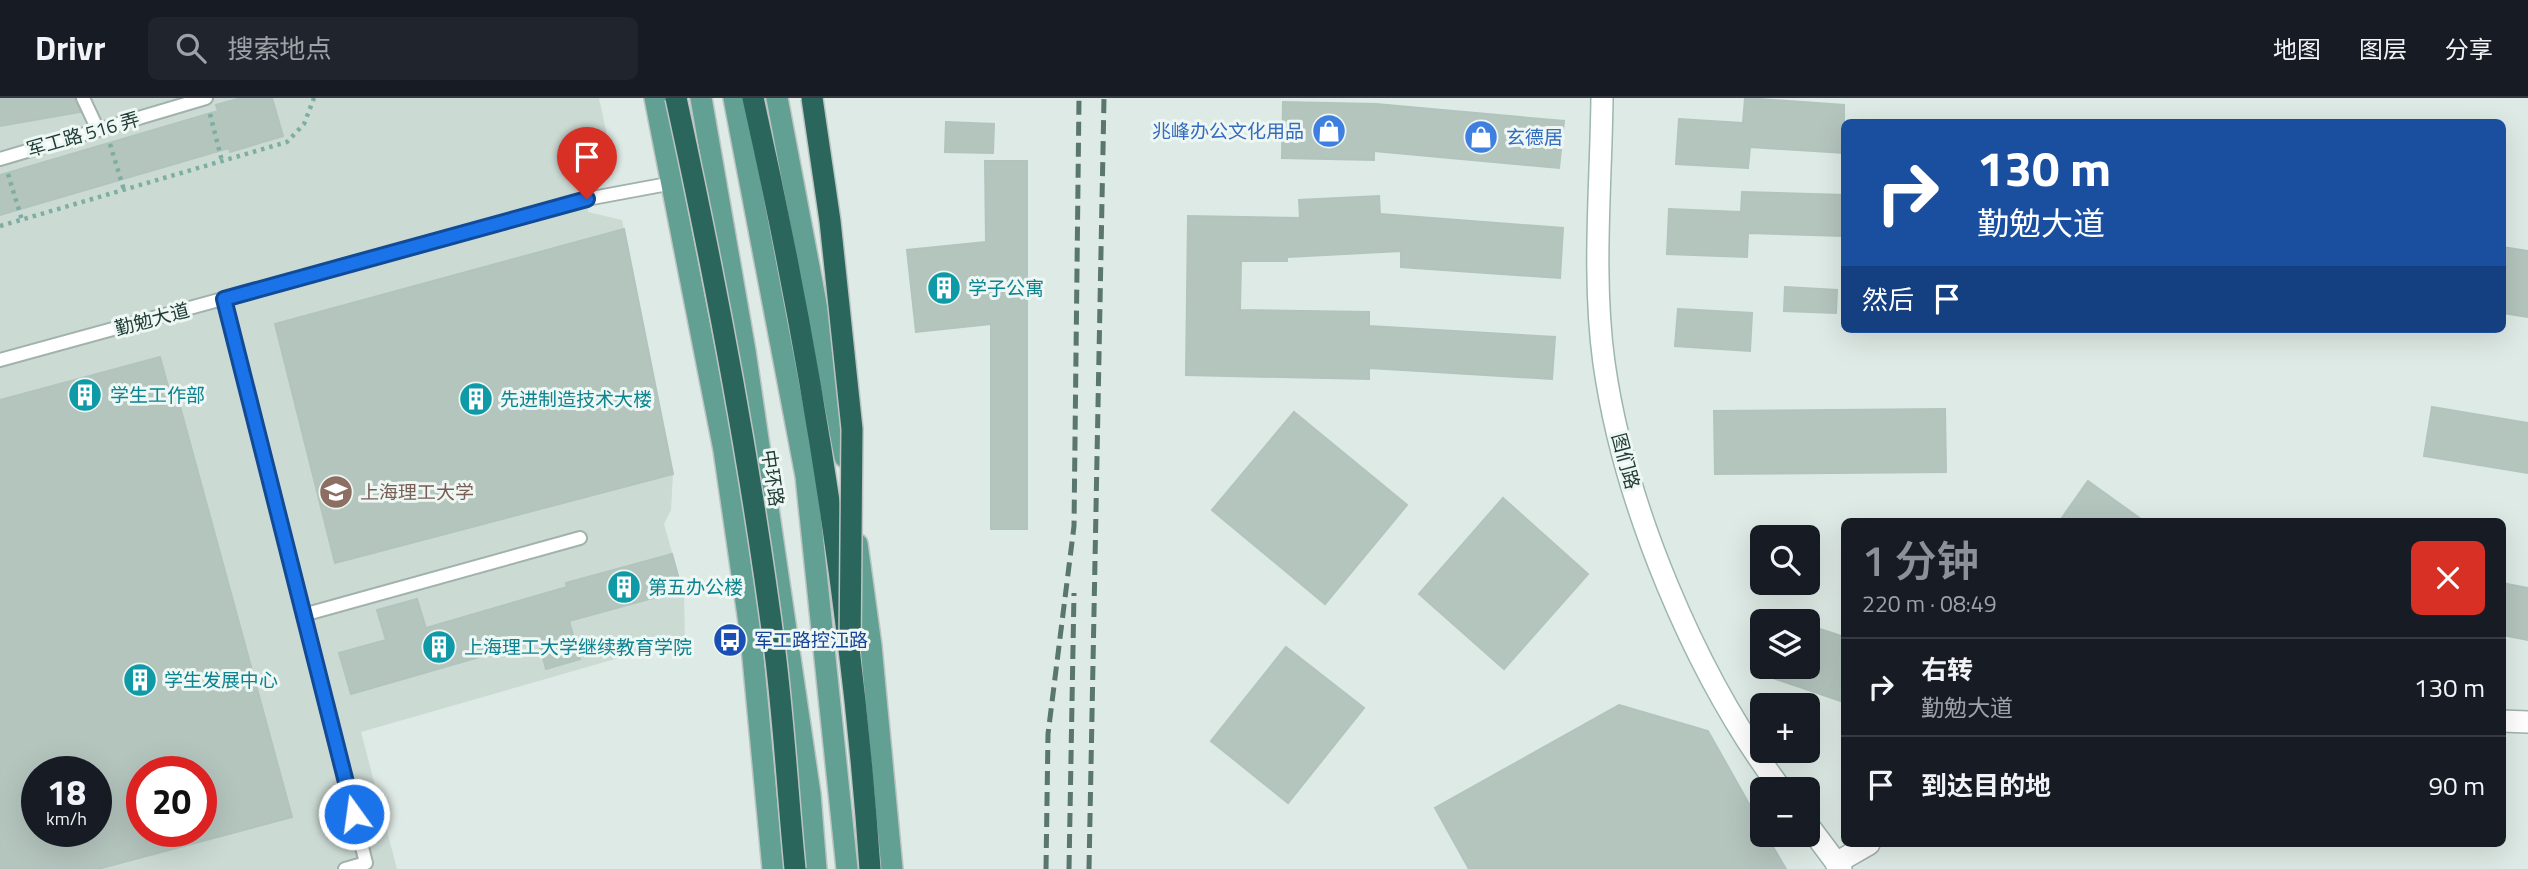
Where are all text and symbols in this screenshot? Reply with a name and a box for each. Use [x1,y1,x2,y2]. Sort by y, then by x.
search box [148,17,638,80]
text: Drivr [35,23,106,73]
icon: search [172,29,210,67]
text: 搜索地点 [228,29,332,68]
text: 地图 [2273,31,2321,67]
text: 图层 [2359,31,2407,67]
text: 分享 [2445,31,2493,67]
street label: 军工路 516 弄 [23,104,143,163]
shop icon: 兆峰办公文化用品 [1310,112,1348,150]
place label: 兆峰办公文化用品 [1152,116,1304,145]
shop icon: 玄德居 [1462,118,1500,156]
place label: 玄德居 [1506,122,1563,151]
pin [557,127,617,199]
text: 130 m [1977,130,2111,205]
icon: arrive [568,138,606,176]
icon: right [1862,147,1953,238]
text: 勤勉大道 [1977,199,2105,247]
building icon: 学子公寓 [925,269,963,307]
place label: 学子公寓 [968,273,1044,302]
text: 然后 [1862,280,1914,319]
icon: arrive [1928,280,1966,318]
street label: 勤勉大道 [111,295,192,342]
building icon: 学生工作部 [66,376,104,414]
place label: 学生工作部 [110,380,205,409]
building icon: 先进制造技术大楼 [457,380,495,418]
place label: 先进制造技术大楼 [500,384,652,413]
street label: 图们路 [1605,430,1648,492]
street label: 中环路 [755,448,792,508]
school or university icon: 上海理工大学 [317,473,355,511]
place label: 上海理工大学 [360,477,474,506]
map controls [1750,525,1820,847]
button: search [1750,525,1820,595]
text: 1 分钟 [1862,528,1979,592]
button: close [2411,541,2485,615]
building icon: 第五办公楼 [605,568,643,606]
place label: 第五办公楼 [648,572,743,601]
text: 220 m · 08:49 [1862,586,1997,621]
button: layers [1750,609,1820,679]
bus stop icon: 军工路控江路 [711,621,749,659]
place label: 军工路控江路 [754,625,868,654]
building icon: 上海理工大学继续教育学院 [420,628,458,666]
place label: 上海理工大学继续教育学院 [464,632,692,661]
text: 右转 [1921,650,1973,689]
building icon: 学生发展中心 [121,661,159,699]
place label: 学生发展中心 [164,665,278,694]
icon: right [1862,668,1900,706]
text: 130 m [2414,668,2485,707]
text: 勤勉大道 [1921,690,2013,725]
button: + [1750,693,1820,763]
speed limit sign: 20 [126,756,217,847]
text: 18 [47,765,86,819]
icon: arrive [1862,766,1900,804]
text: 到达目的地 [1921,766,2051,805]
text: 90 m [2428,766,2485,805]
position arrow [317,777,391,851]
button: − [1750,777,1820,847]
text: km/h [46,805,87,832]

